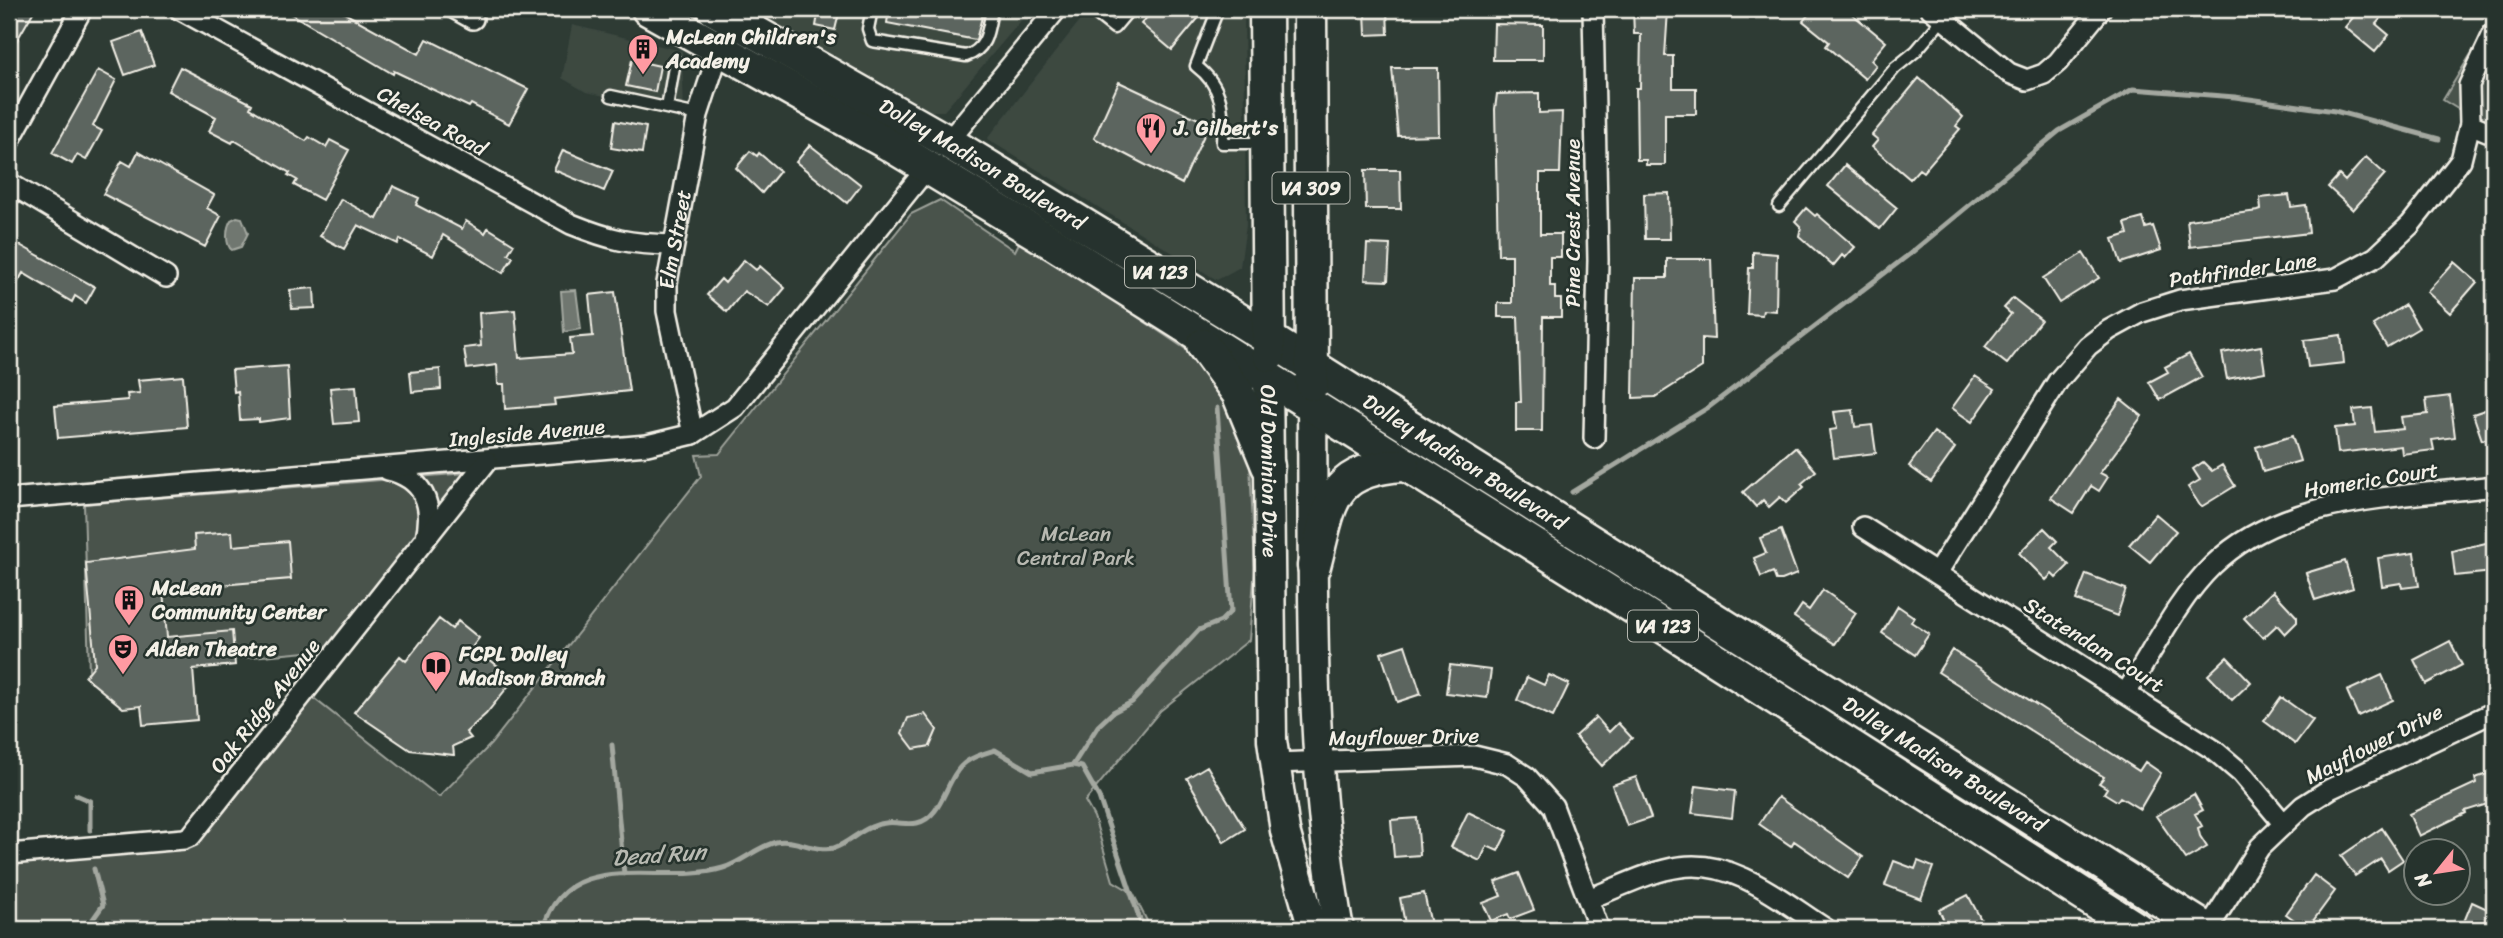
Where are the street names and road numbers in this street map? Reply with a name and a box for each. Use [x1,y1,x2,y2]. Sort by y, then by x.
street label: Chelsea Road [370,75,496,168]
street label: Dolley Madison Boulevard [872,87,1095,242]
street label: Pine Crest Avenue [1554,139,1592,307]
road number: VA 309 [1272,172,1350,204]
street label: Elm Street [648,187,703,289]
street label: Pathfinder Lane [2167,241,2320,299]
road number: VA 123 [1125,256,1195,288]
street label: Dolley Madison Boulevard [1355,383,1576,542]
street label: Old Dominion Drive [1249,384,1289,558]
street label: Ingleside Avenue [447,407,606,459]
street label: Homeric Court [2301,451,2441,509]
street label: Statendam Court [2016,586,2172,704]
road number: VA 123 [1628,610,1698,642]
street label: Oak Ridge Avenue [200,630,330,782]
street label: Dolley Madison Boulevard [1835,685,2056,844]
street label: Mayflower Drive [2298,693,2450,795]
street label: Mayflower Drive [1328,717,1480,757]

